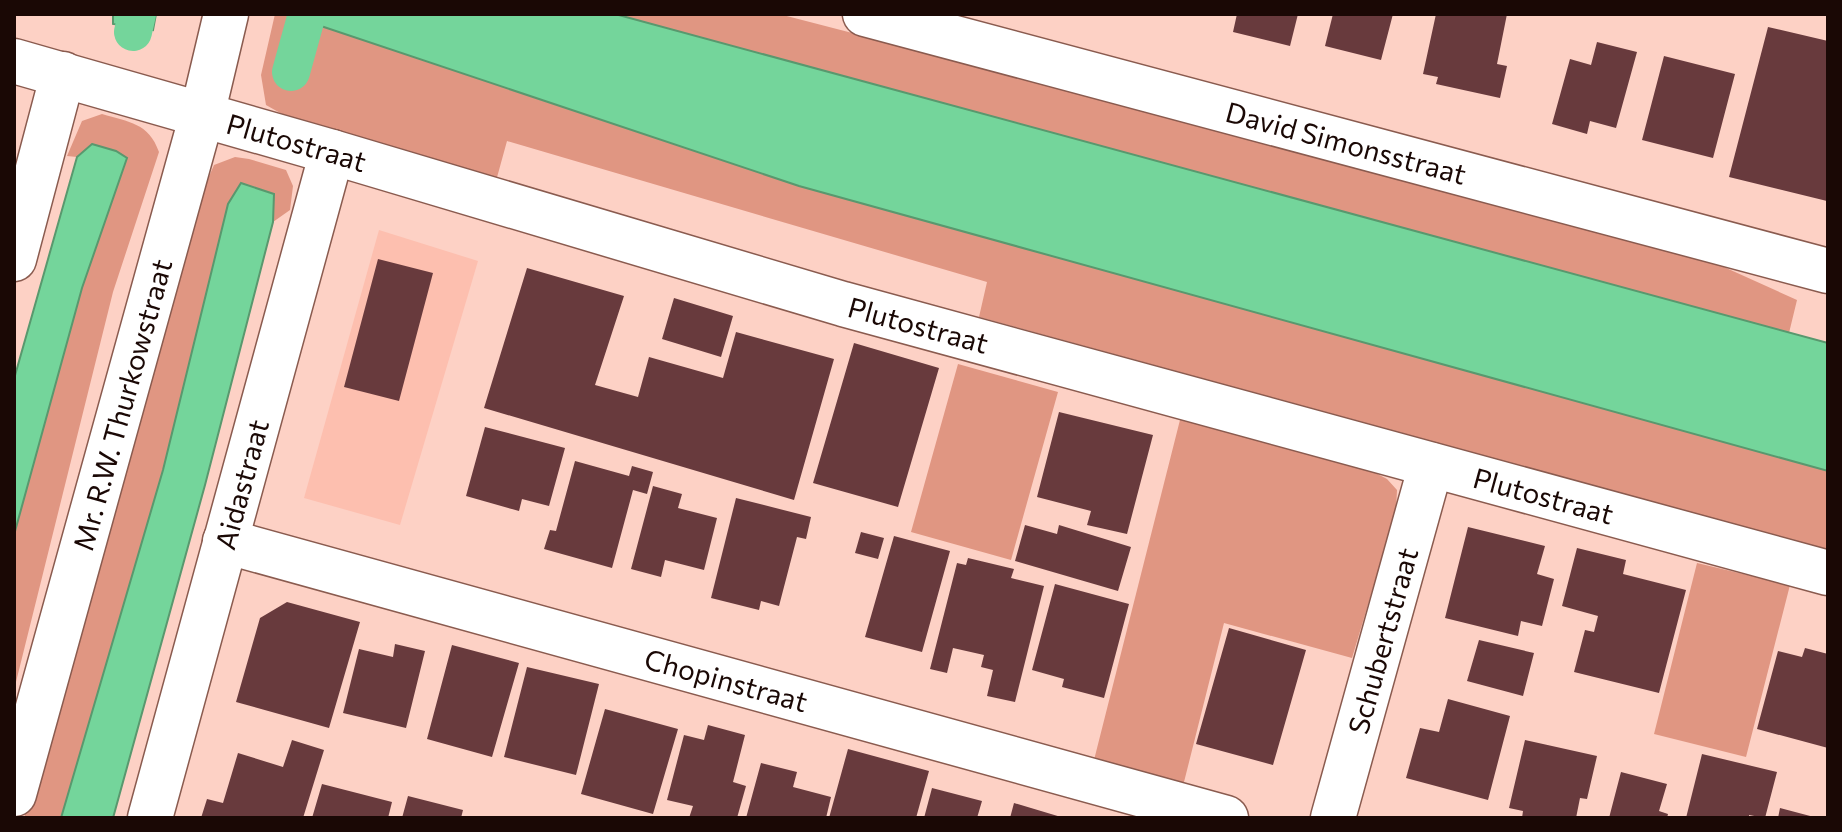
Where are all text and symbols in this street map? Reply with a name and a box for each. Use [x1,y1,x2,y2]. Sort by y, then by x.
street label: David Simonsstraat [1222,94,1470,191]
street label: Plutostraat [223,106,371,178]
street label: Mr. R.W. Thurkowstraat [65,255,178,554]
street label: Plutostraat [844,289,992,360]
street label: Aidastraat [207,416,275,553]
street label: Plutostraat [1470,460,1617,531]
street label: Schubertstraat [1340,544,1424,738]
street label: Chopinstraat [641,641,811,718]

